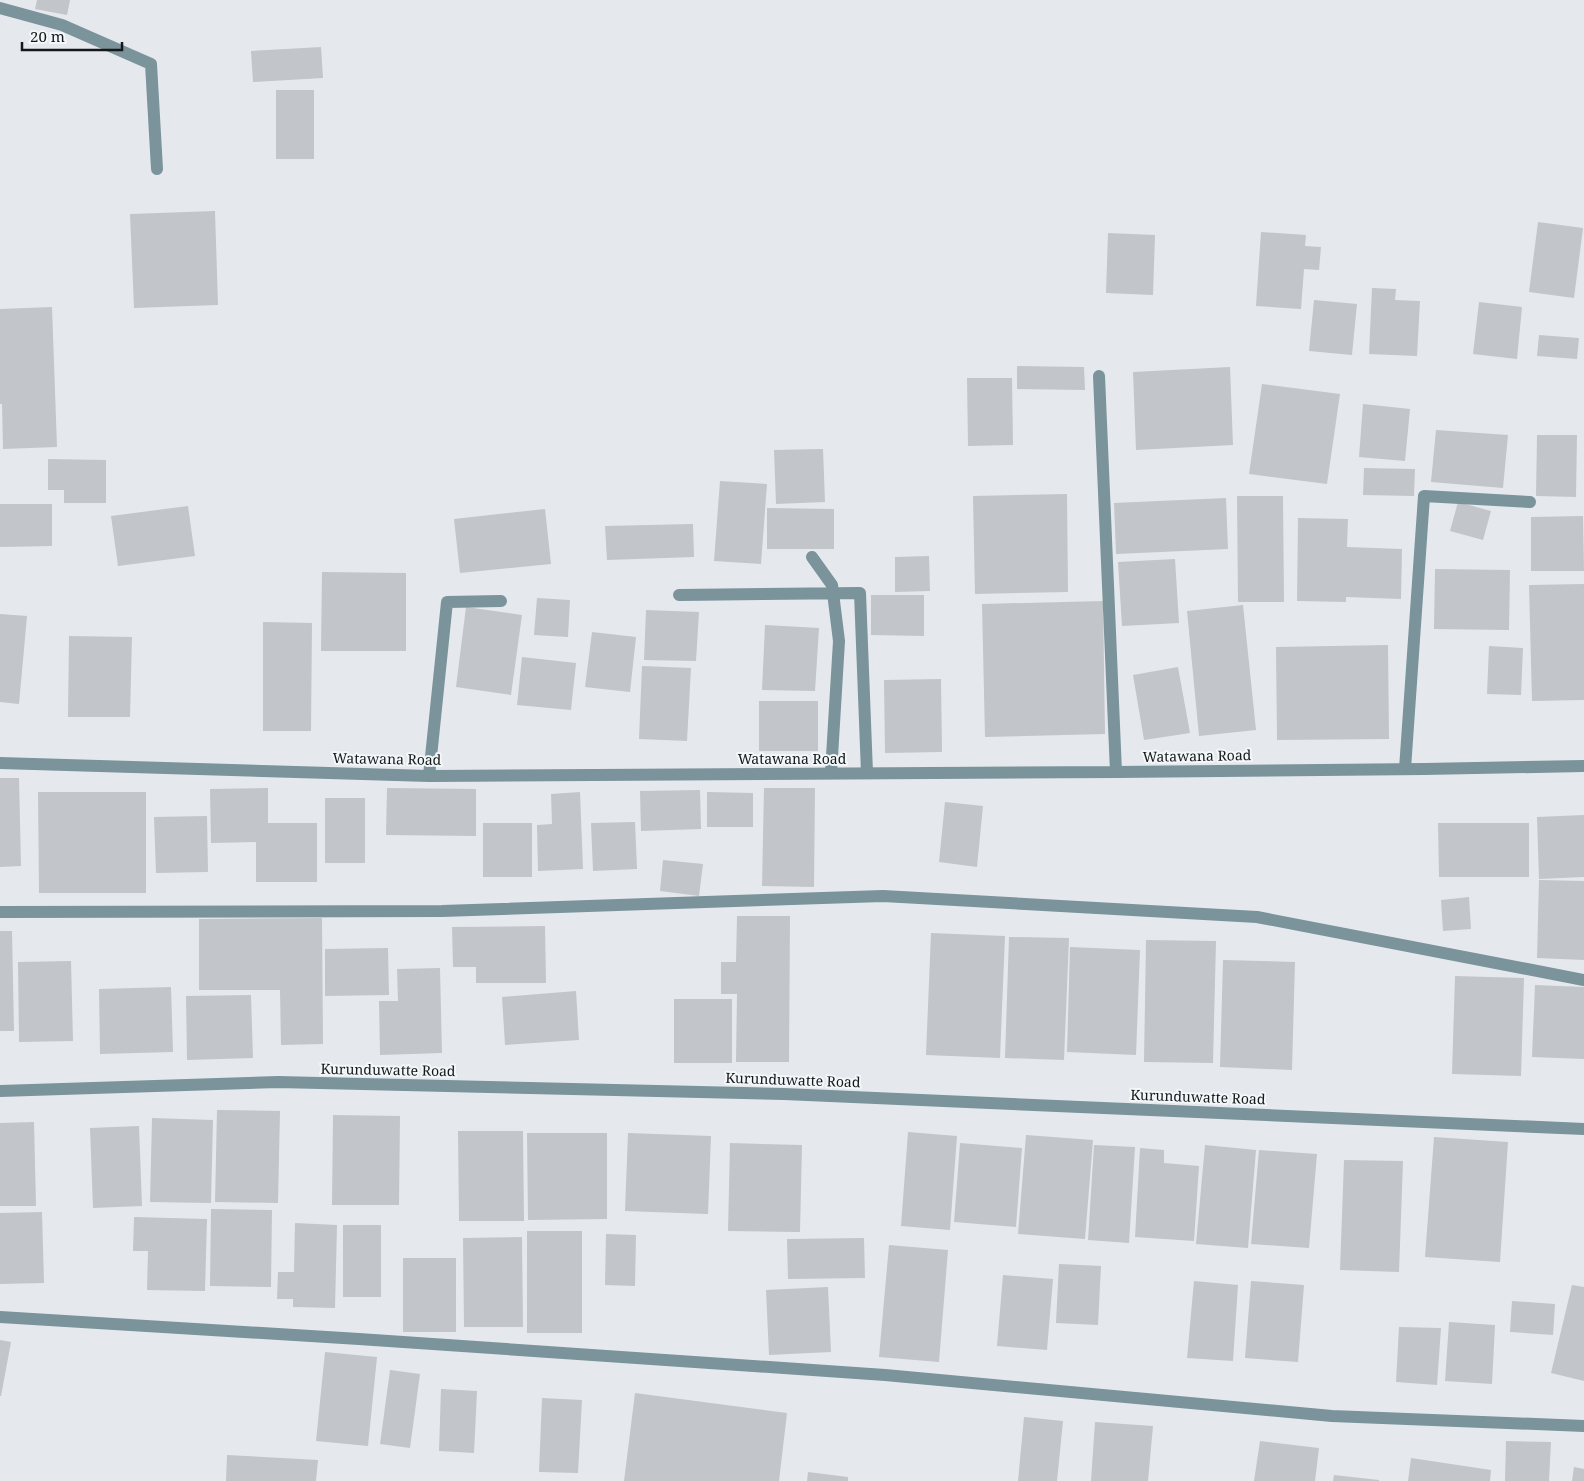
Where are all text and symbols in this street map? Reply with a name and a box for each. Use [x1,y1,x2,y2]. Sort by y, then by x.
scale bar [22,20,122,52]
text: 20 m [30,26,65,46]
street label: Watawana Road [1143,745,1252,766]
street label: Watawana Road [333,748,442,769]
street label: Watawana Road [738,749,847,768]
street label: Kurunduwatte Road [320,1059,456,1080]
street label: Kurunduwatte Road [725,1068,861,1091]
street label: Kurunduwatte Road [1130,1085,1266,1108]

